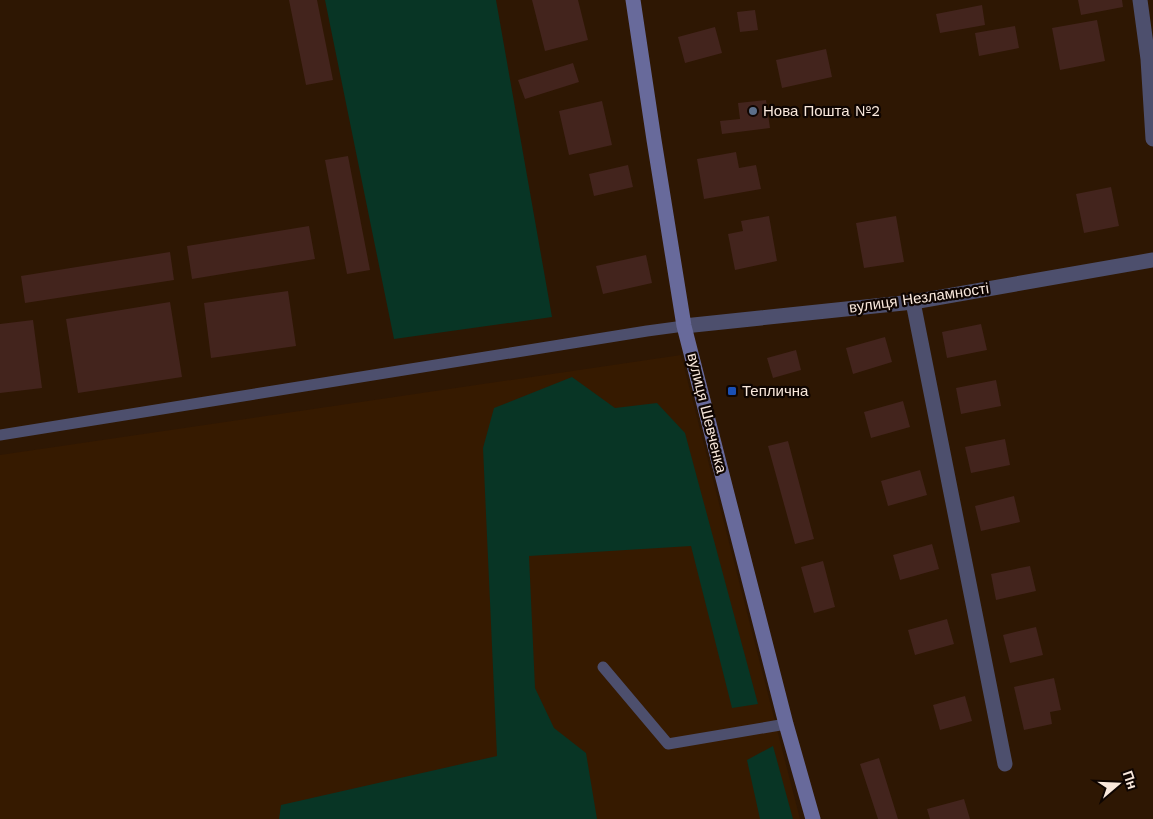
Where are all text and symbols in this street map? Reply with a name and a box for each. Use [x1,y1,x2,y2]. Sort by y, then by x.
place label: Нова Пошта №2 [763,102,880,120]
marker: Нова Пошта №2 [747,105,759,117]
street label: вулиця Незламності [848,279,990,317]
street label: вулиця Шевченка [683,351,731,475]
place label: Теплична [742,382,809,400]
marker: Теплична [726,385,738,397]
north arrow [1093,759,1143,809]
text: Пн [1120,768,1141,791]

